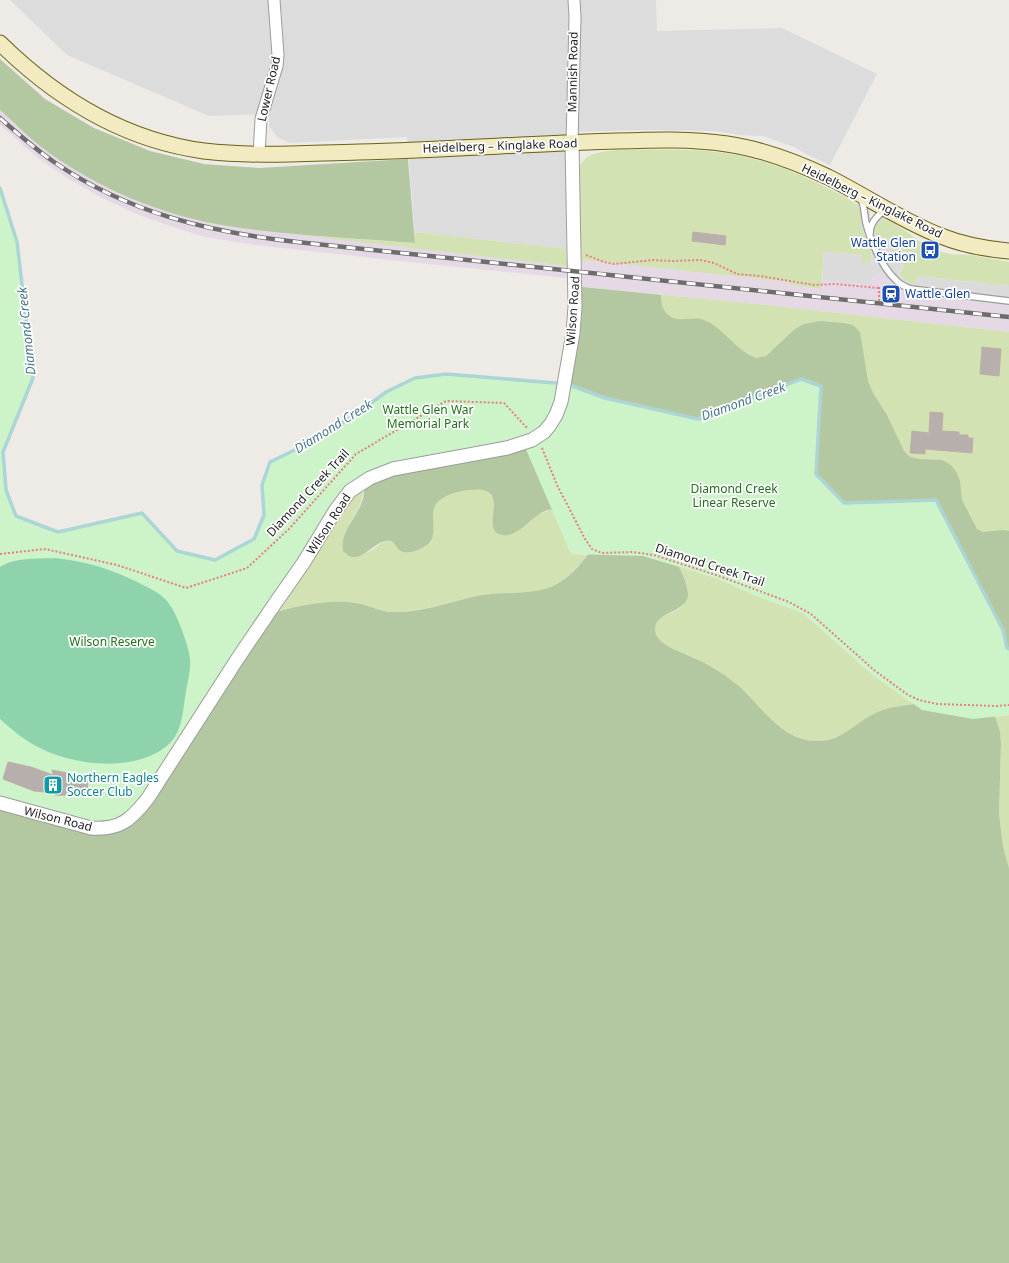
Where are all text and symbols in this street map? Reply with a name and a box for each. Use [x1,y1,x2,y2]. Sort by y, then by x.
street label: Mannish Road [563,32,582,112]
street label: Lower Road [253,55,284,123]
street label: Heidelberg – Kinglake Road [422,134,578,157]
street label: Heidelberg – Kinglake Road [799,159,946,242]
place label: Wattle Glen Station [851,234,916,265]
bus stop icon: Wattle Glen Station [919,239,941,261]
street label: Wilson Road [562,276,583,346]
station icon: Wattle Glen [880,283,902,305]
water label: Diamond Creek [12,285,40,376]
place label: Wattle Glen [905,285,970,302]
water label: Diamond Creek [698,377,788,425]
water label: Diamond Creek [291,395,376,457]
park label: Wattle Glen War Memorial Park [382,401,474,432]
street label: Diamond Creek Trail [263,445,353,540]
park label: Diamond Creek Linear Reserve [690,480,778,511]
street label: Wilson Road [302,490,355,558]
street label: Diamond Creek Trail [653,539,767,590]
park label: Wilson Reserve [69,633,155,650]
place label: Northern Eagles Soccer Club [67,769,159,800]
building icon: Northern Eagles Soccer Club [42,774,64,796]
street label: Wilson Road [22,802,94,835]

